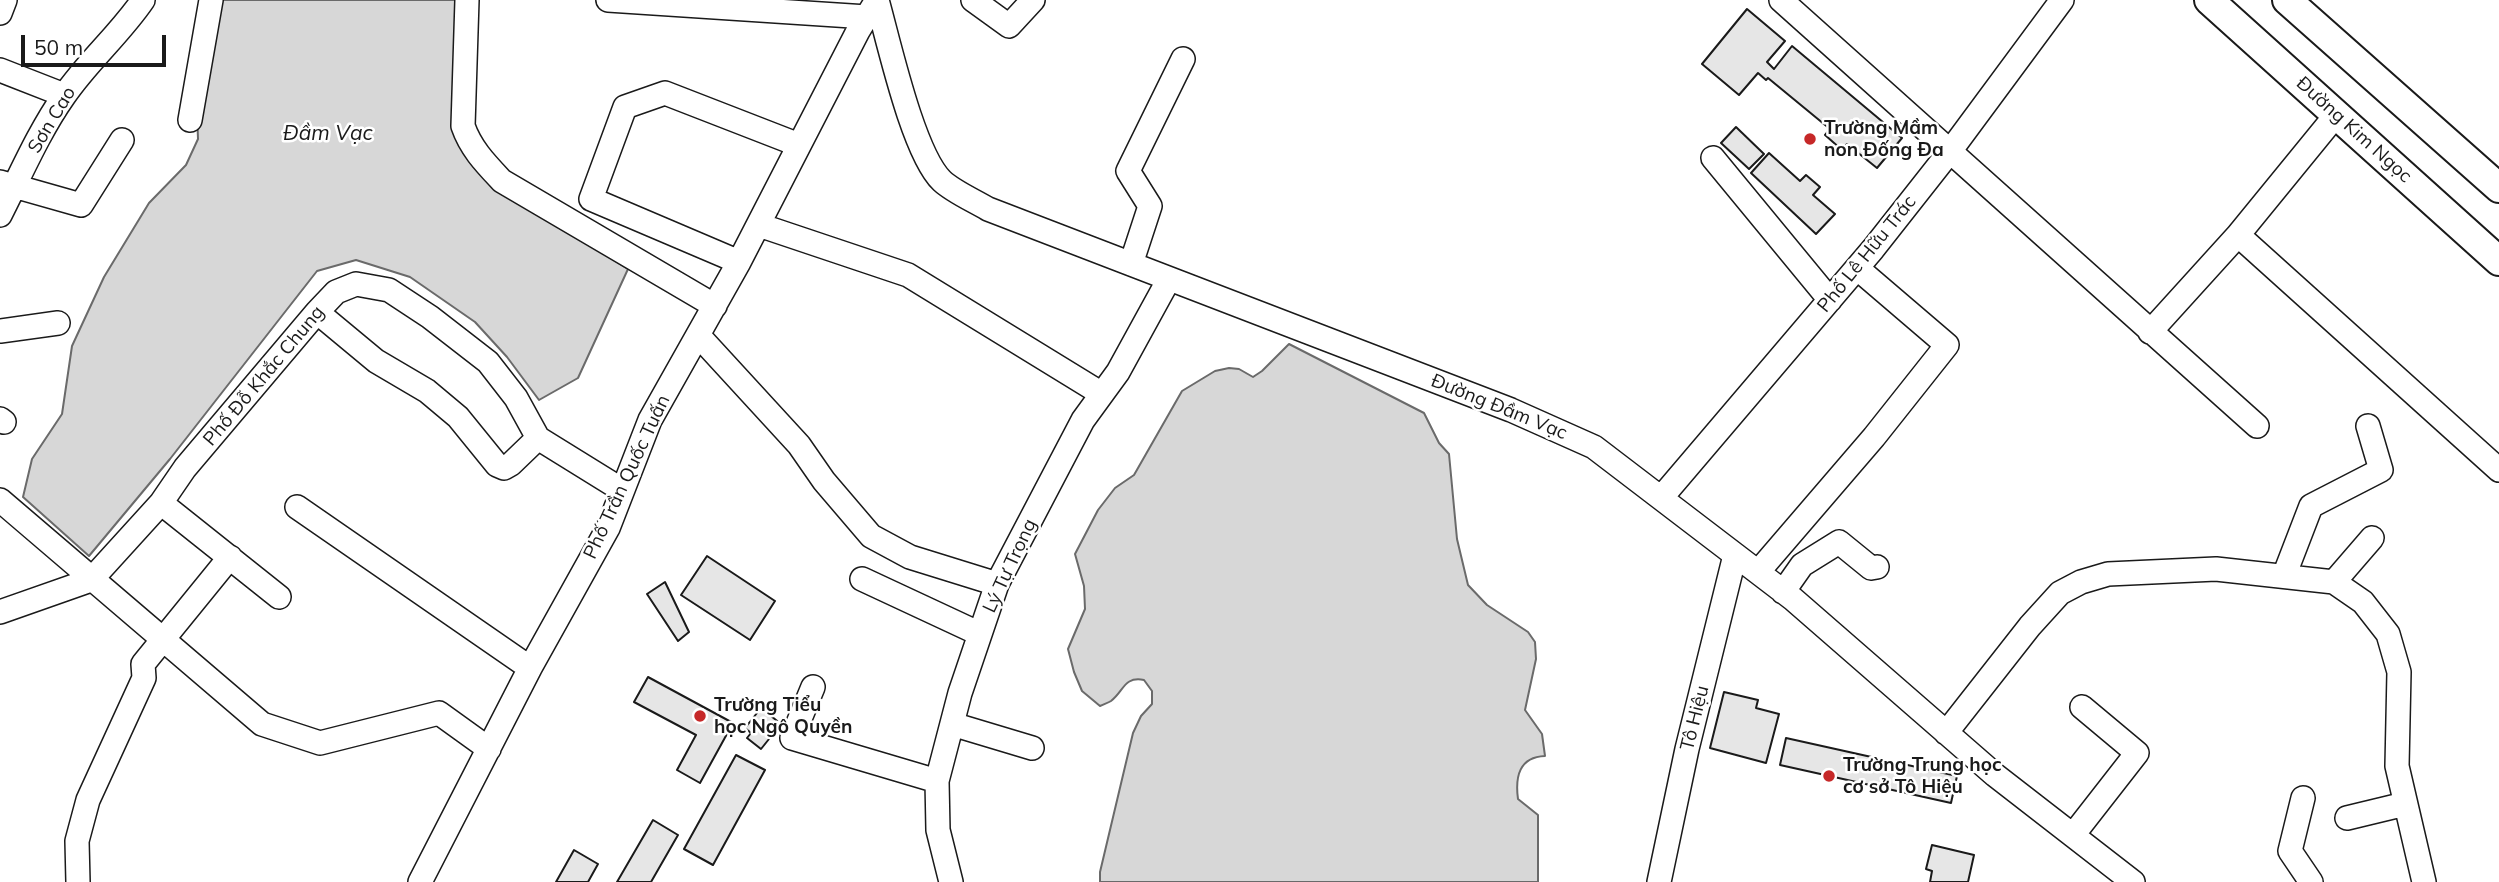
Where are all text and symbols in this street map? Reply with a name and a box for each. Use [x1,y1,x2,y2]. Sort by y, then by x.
scale bar [24,21,170,65]
text: 50 m [34,34,83,60]
street label: Đường Kim Ngọc [2292,72,2416,188]
street label: Sơn Cao [23,83,81,157]
place label: Trường Mầm non Đống Đa [1824,117,1944,161]
water label: Đầm Vạc [283,121,373,147]
marker: Trường Mầm non Đống Đa [1802,131,1818,147]
street label: Phố Lê Hữu Trác [1813,191,1921,317]
street label: Phố Đỗ Khắc Chung [199,301,329,451]
street label: Đường Đầm Vạc [1428,369,1570,445]
street label: Phố Trần Quốc Tuấn [579,391,675,563]
street label: Lý Tự Trọng [978,515,1042,617]
street label: Tô Hiệu [1676,683,1714,753]
place label: Trường Tiểu học Ngô Quyền [714,694,852,738]
marker: Trường Tiểu học Ngô Quyền [692,708,708,724]
place label: Trường Trung học cơ sở Tô Hiệu [1843,754,2002,798]
marker: Trường Trung học cơ sở Tô Hiệu [1821,768,1837,784]

